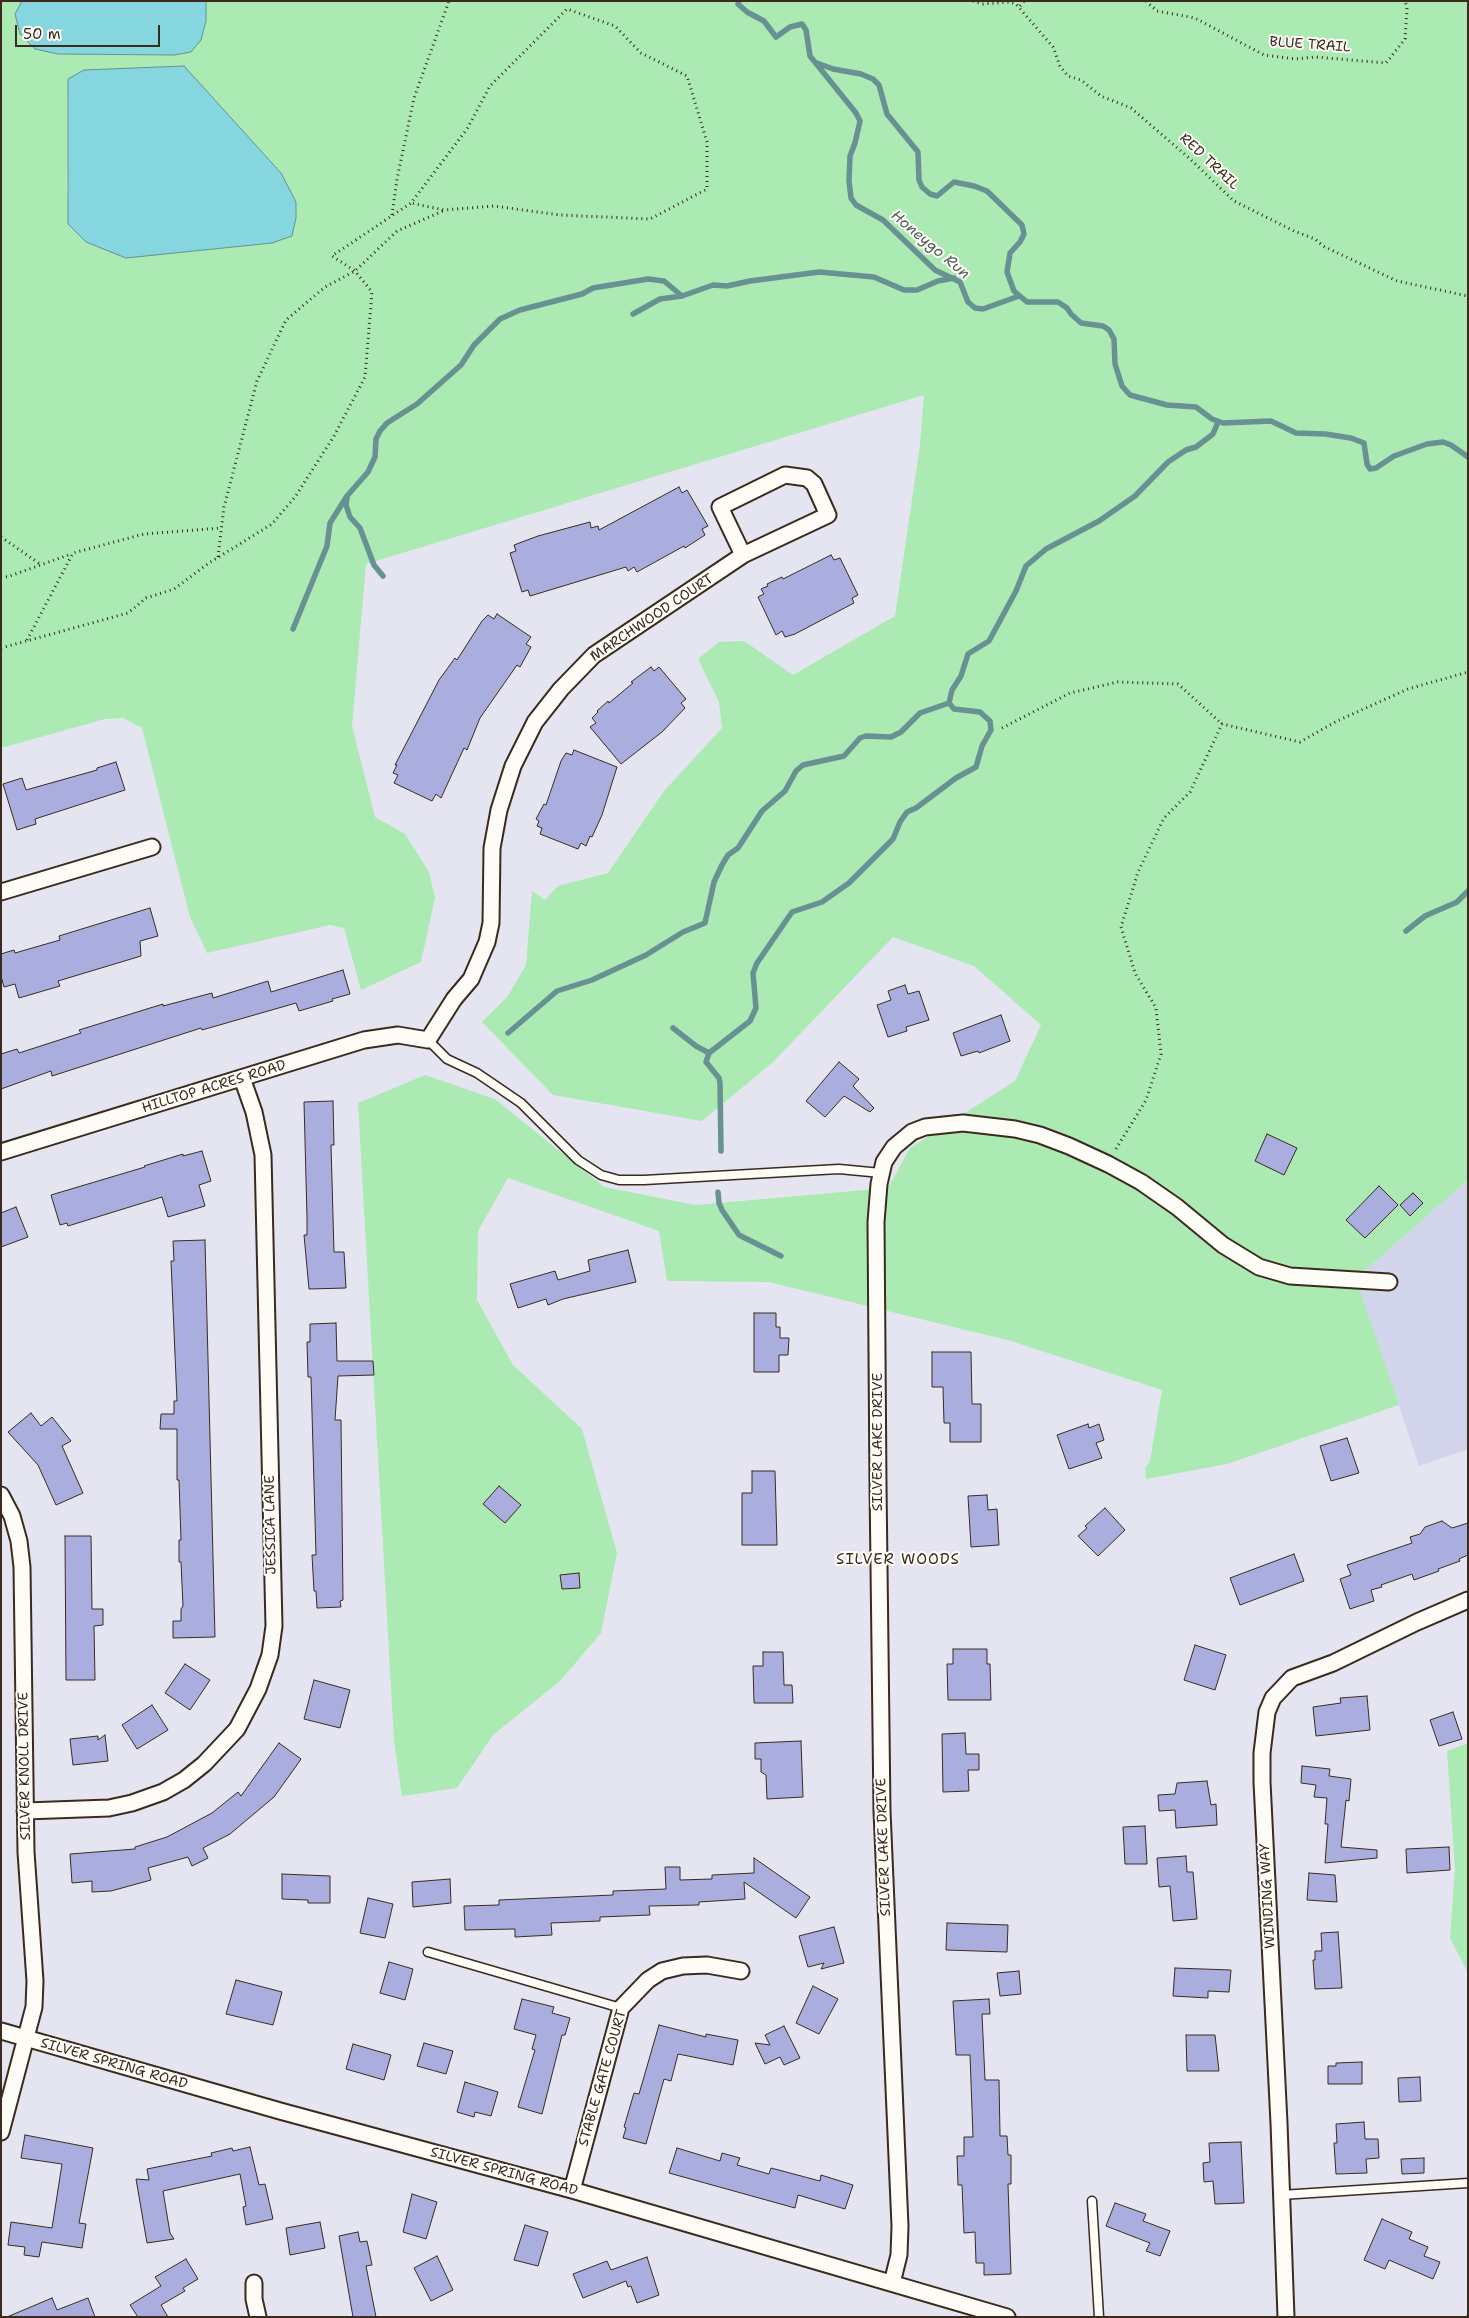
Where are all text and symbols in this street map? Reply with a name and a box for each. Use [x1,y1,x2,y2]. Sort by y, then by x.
scale bar [18,15,162,47]
text: 50 m [23,24,61,44]
street label: BLUE TRAIL [1269,34,1351,56]
street label: RED TRAIL [1176,130,1242,194]
water label: Honeygo Run [887,207,973,283]
street label: MARCHWOOD COURT [587,571,717,665]
street label: HILLTOP ACRES ROAD [140,1057,288,1117]
street label: SILVER LAKE DRIVE [870,1373,886,1511]
street label: JESSICA LANE [262,1475,280,1575]
district label: SILVER WOODS [835,1551,961,1569]
street label: SILVER KNOLL DRIVE [15,1692,35,1840]
street label: SILVER LAKE DRIVE [873,1777,895,1917]
street label: WINDING WAY [1257,1843,1279,1949]
street label: STABLE GATE COURT [575,2008,631,2148]
street label: SILVER SPRING ROAD [39,2035,189,2093]
street label: SILVER SPRING ROAD [428,2144,580,2200]

